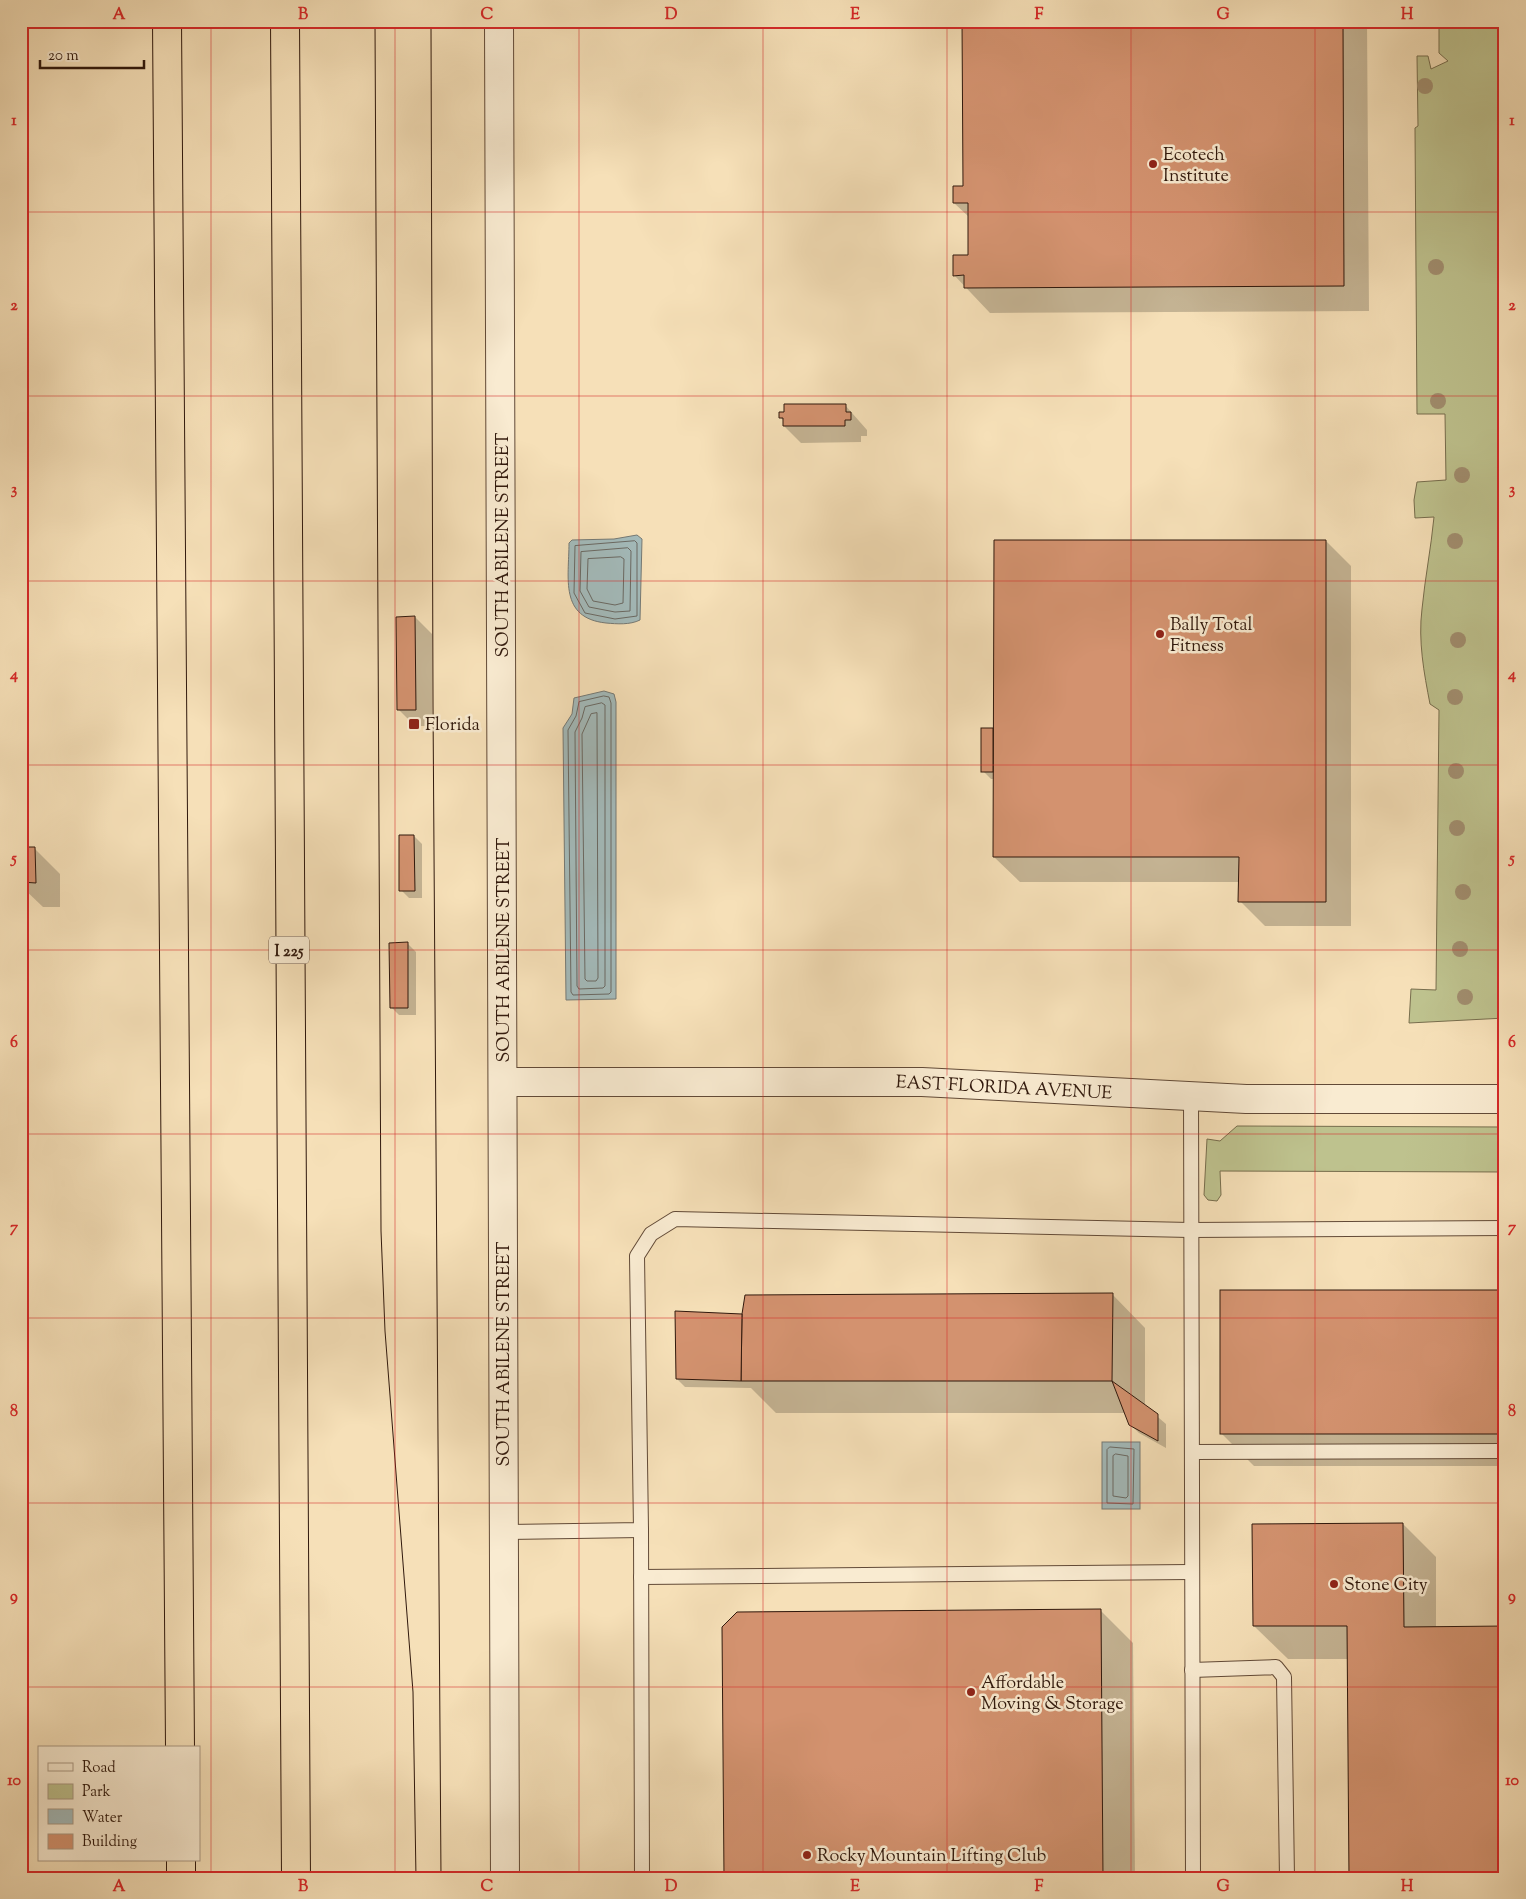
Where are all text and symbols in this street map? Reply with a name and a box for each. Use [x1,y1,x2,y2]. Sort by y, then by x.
text: A [113,4,126,27]
text: B [298,4,308,27]
text: C [481,4,494,27]
text: D [665,4,678,27]
text: E [850,4,860,27]
text: F [1035,4,1044,27]
text: G [1216,4,1230,27]
text: H [1401,4,1414,27]
scale bar [40,38,144,70]
text: 20 m [48,46,79,67]
text: 1 [11,110,17,133]
text: 1 [1509,110,1515,133]
place label: Ecotech Institute [1163,143,1229,190]
marker: Ecotech Institute [1147,158,1159,170]
text: 2 [10,295,18,318]
text: 2 [1508,295,1516,318]
street label: SOUTH ABILENE STREET [491,432,517,657]
text: 3 [11,479,18,502]
text: 3 [1509,479,1516,502]
place label: Bally Total Fitness [1170,613,1253,660]
marker: Bally Total Fitness [1154,628,1166,640]
text: 4 [9,664,18,687]
text: 4 [1507,664,1516,687]
place label: Florida [425,713,480,739]
marker: Florida [407,717,421,731]
street label: SOUTH ABILENE STREET [492,837,518,1062]
text: 5 [9,848,17,871]
text: 5 [1507,848,1515,871]
road number: I 225 [269,936,309,964]
text: 6 [10,1032,18,1055]
text: 6 [1508,1032,1516,1055]
street label: EAST FLORIDA AVENUE [895,1070,1113,1108]
text: 7 [10,1217,19,1240]
text: 7 [1508,1217,1517,1240]
street label: SOUTH ABILENE STREET [492,1241,518,1466]
text: 8 [10,1401,18,1424]
text: 8 [1508,1401,1516,1424]
place label: Stone City [1344,1573,1428,1599]
marker: Stone City [1328,1578,1340,1590]
text: 9 [10,1586,18,1609]
text: 9 [1508,1586,1516,1609]
place label: Affordable Moving & Storage [981,1671,1124,1718]
marker: Affordable Moving & Storage [965,1686,977,1698]
legend [38,1746,200,1862]
text: Road [82,1758,116,1779]
text: 10 [7,1770,21,1793]
text: 10 [1505,1770,1519,1793]
text: Park [82,1782,111,1803]
text: Water [82,1808,123,1829]
text: Building [82,1832,137,1853]
place label: Rocky Mountain Lifting Club [817,1844,1047,1870]
marker: Rocky Mountain Lifting Club [801,1849,813,1861]
text: A [113,1876,126,1899]
text: B [298,1876,308,1899]
text: C [481,1876,494,1899]
text: D [665,1876,678,1899]
text: E [850,1876,860,1899]
text: F [1035,1876,1044,1899]
text: G [1216,1876,1230,1899]
text: H [1401,1876,1414,1899]

